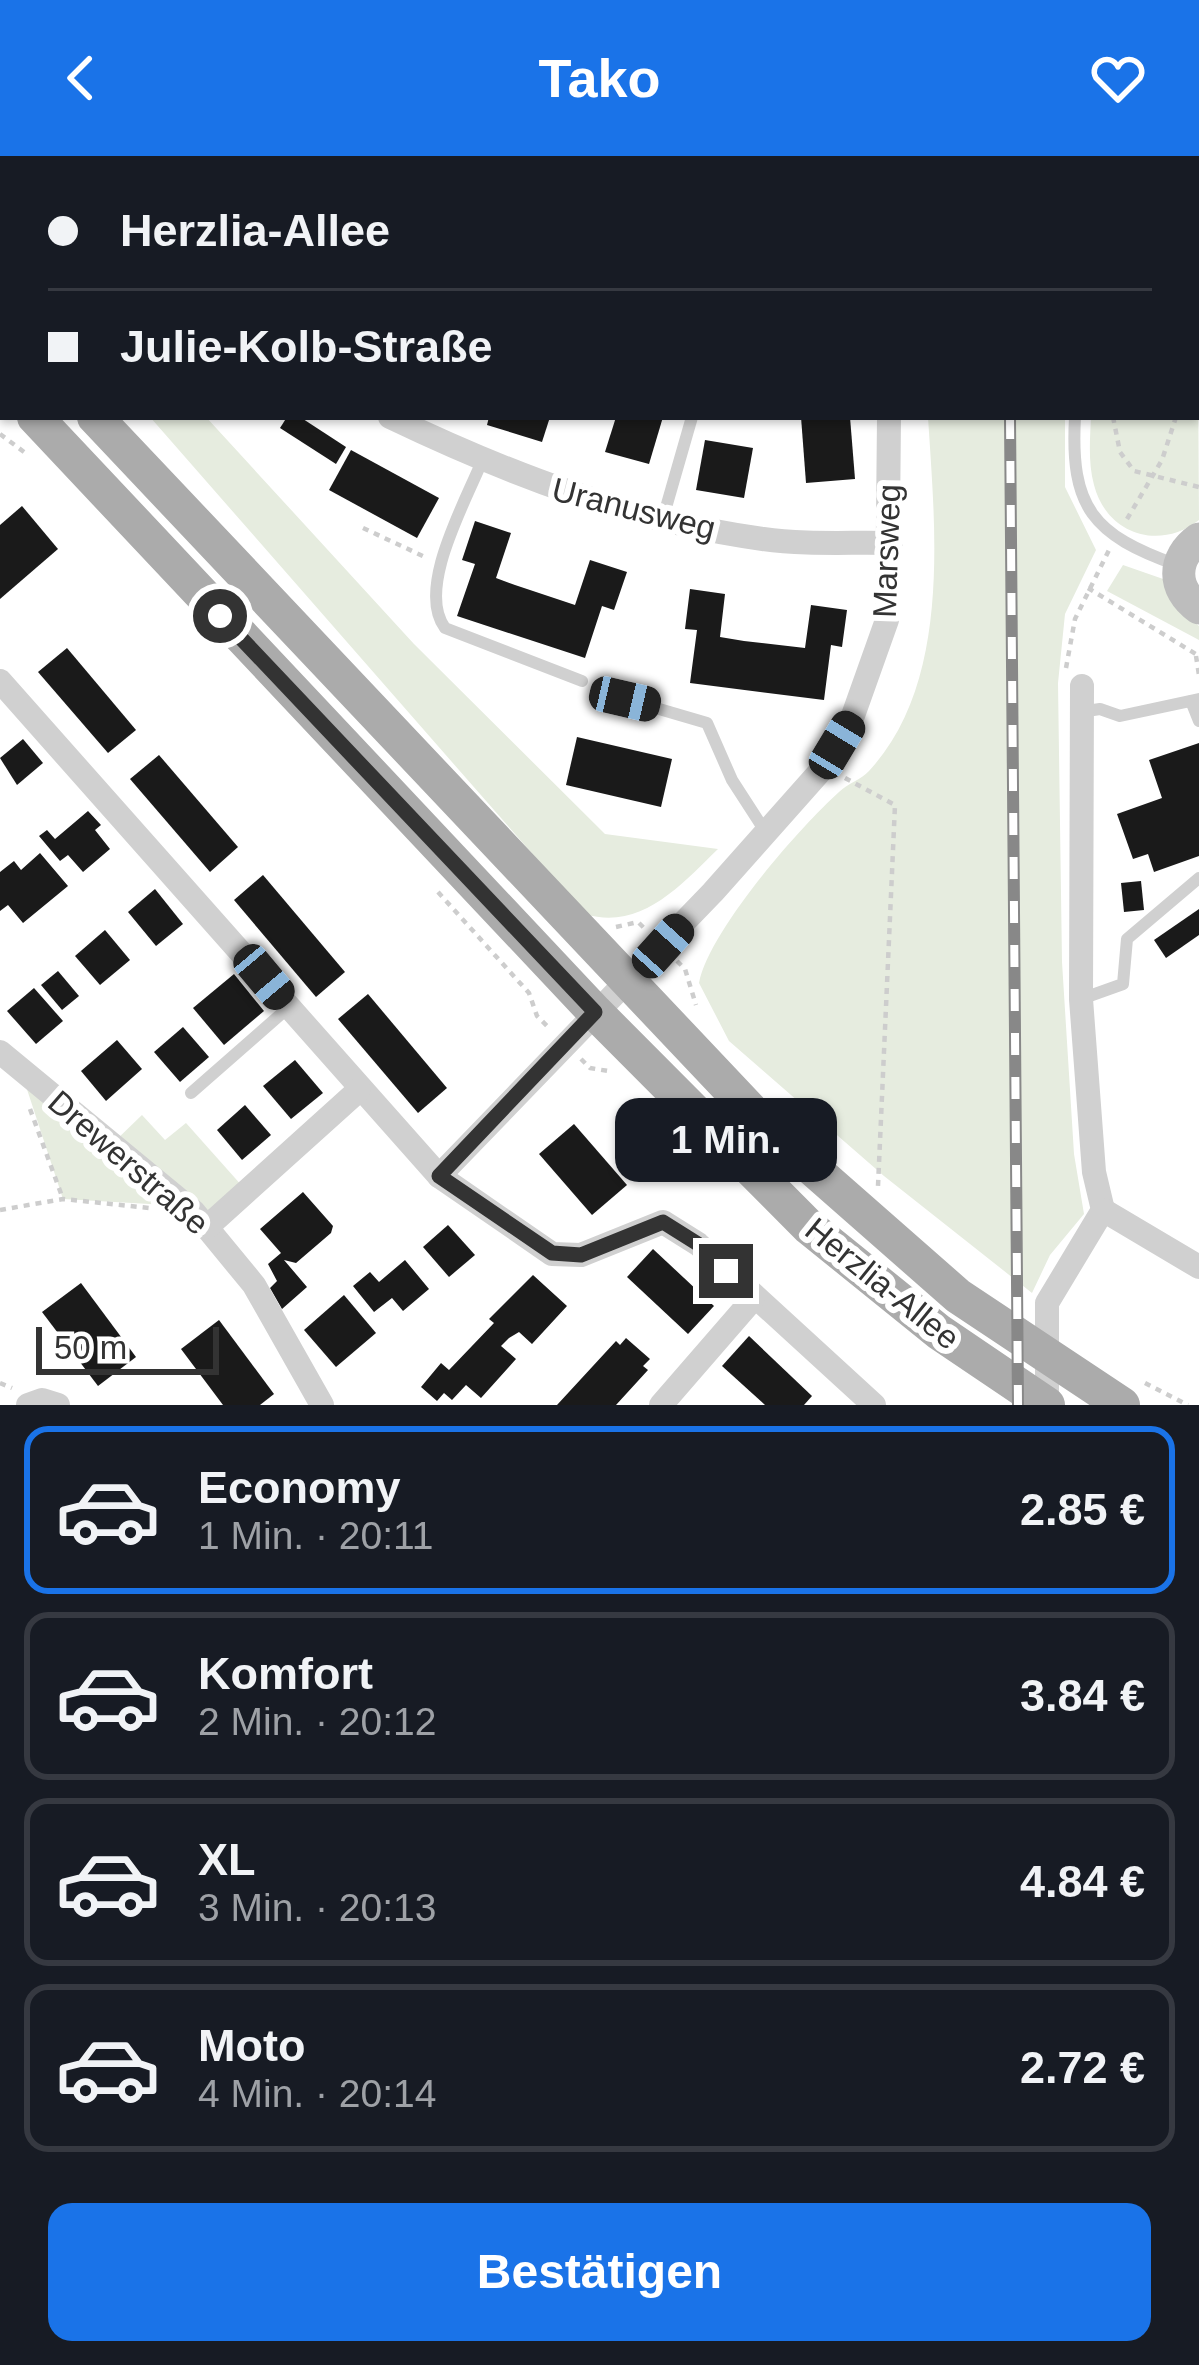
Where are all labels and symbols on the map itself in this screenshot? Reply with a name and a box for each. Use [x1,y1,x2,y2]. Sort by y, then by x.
street label: Uranusweg [548,470,719,547]
street label: Marsweg [866,483,907,619]
route start [193,589,247,643]
car [586,673,664,725]
car [803,705,871,785]
car [626,907,700,985]
car [227,938,301,1016]
street label: Drewerstraße [41,1083,216,1242]
callout: 1 Min. [615,1097,837,1181]
street label: Herzlia-Allee [798,1210,967,1357]
route end [699,1244,753,1298]
scale bar [36,1321,219,1374]

